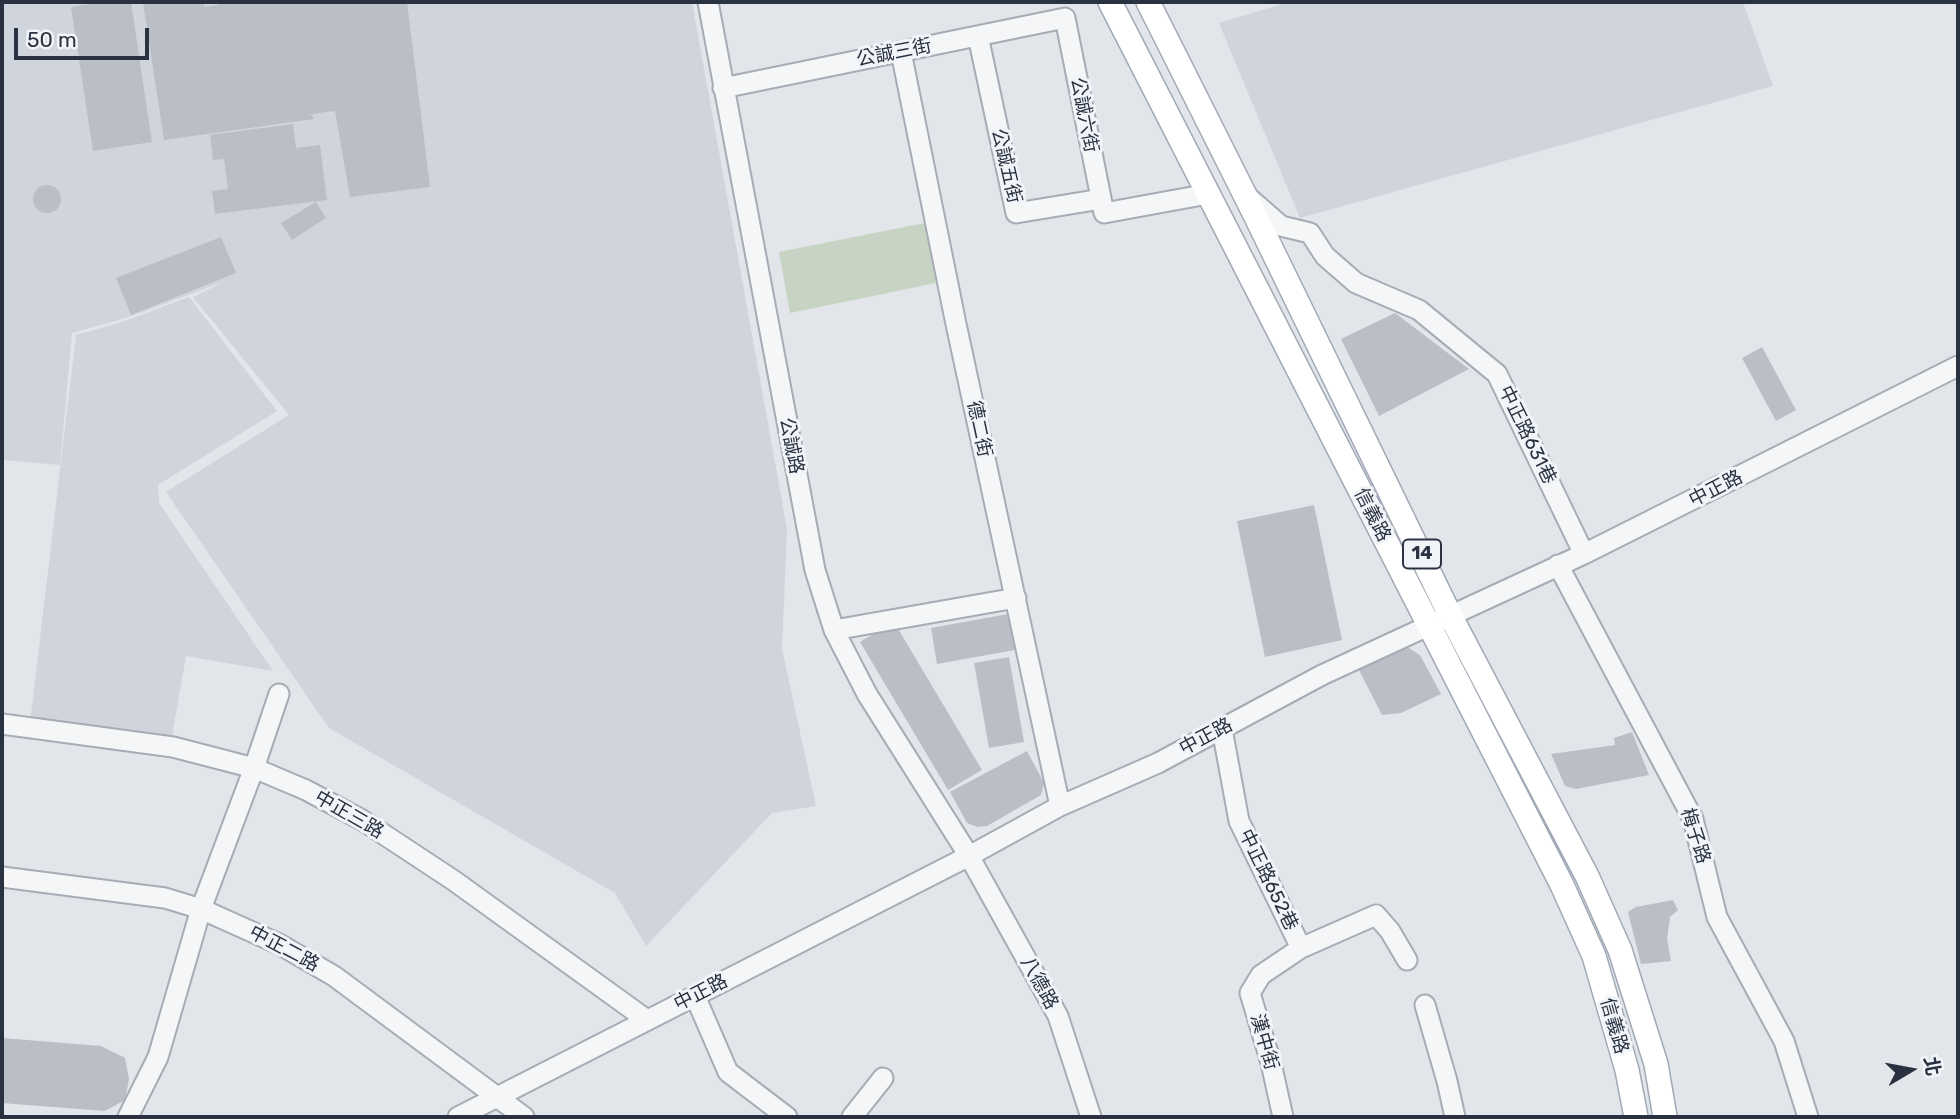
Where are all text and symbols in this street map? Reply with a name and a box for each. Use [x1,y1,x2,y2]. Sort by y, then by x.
scale bar [18,14,152,58]
text: 50 m [27,27,77,52]
street label: 公誠三街 [855,35,933,71]
street label: 公誠六街 [1066,76,1102,154]
street label: 公誠五街 [986,126,1026,206]
street label: 中正路631巷 [1493,382,1561,488]
street label: 德二街 [962,399,996,459]
street label: 公誠路 [774,416,808,476]
street label: 中正路 [1685,466,1747,512]
street label: 信義路 [1349,484,1395,546]
road number: 14 [1403,540,1441,568]
street label: 中正路 [1175,714,1237,760]
street label: 中正三路 [310,786,388,844]
street label: 梅子路 [1675,805,1715,867]
street label: 中正路652巷 [1234,826,1302,934]
street label: 中正二路 [245,921,323,977]
street label: 八德路 [1015,953,1063,1013]
street label: 中正路 [670,970,732,1016]
street label: 信義路 [1595,995,1633,1057]
street label: 漢中街 [1245,1011,1283,1073]
north arrow [1876,1035,1946,1105]
text: 北 [1919,1055,1945,1078]

